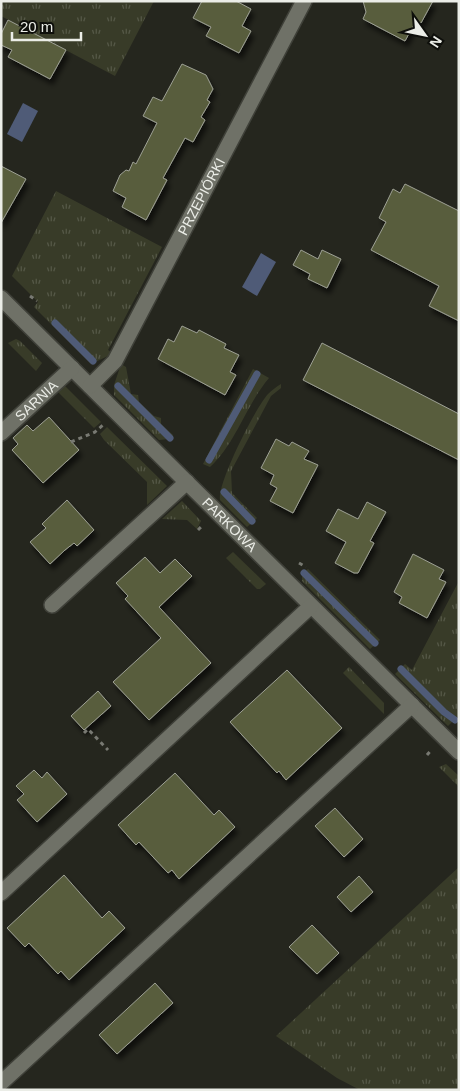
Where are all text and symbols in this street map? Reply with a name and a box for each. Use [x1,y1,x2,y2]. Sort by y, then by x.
scale bar [12,10,81,42]
north arrow [400,10,450,60]
text: 20 m [20,18,53,35]
text: N [426,33,445,51]
street label: PRZEPIÓRKI [174,155,228,238]
street label: SARNIA [12,377,62,424]
street label: PARKOWA [199,494,261,555]

